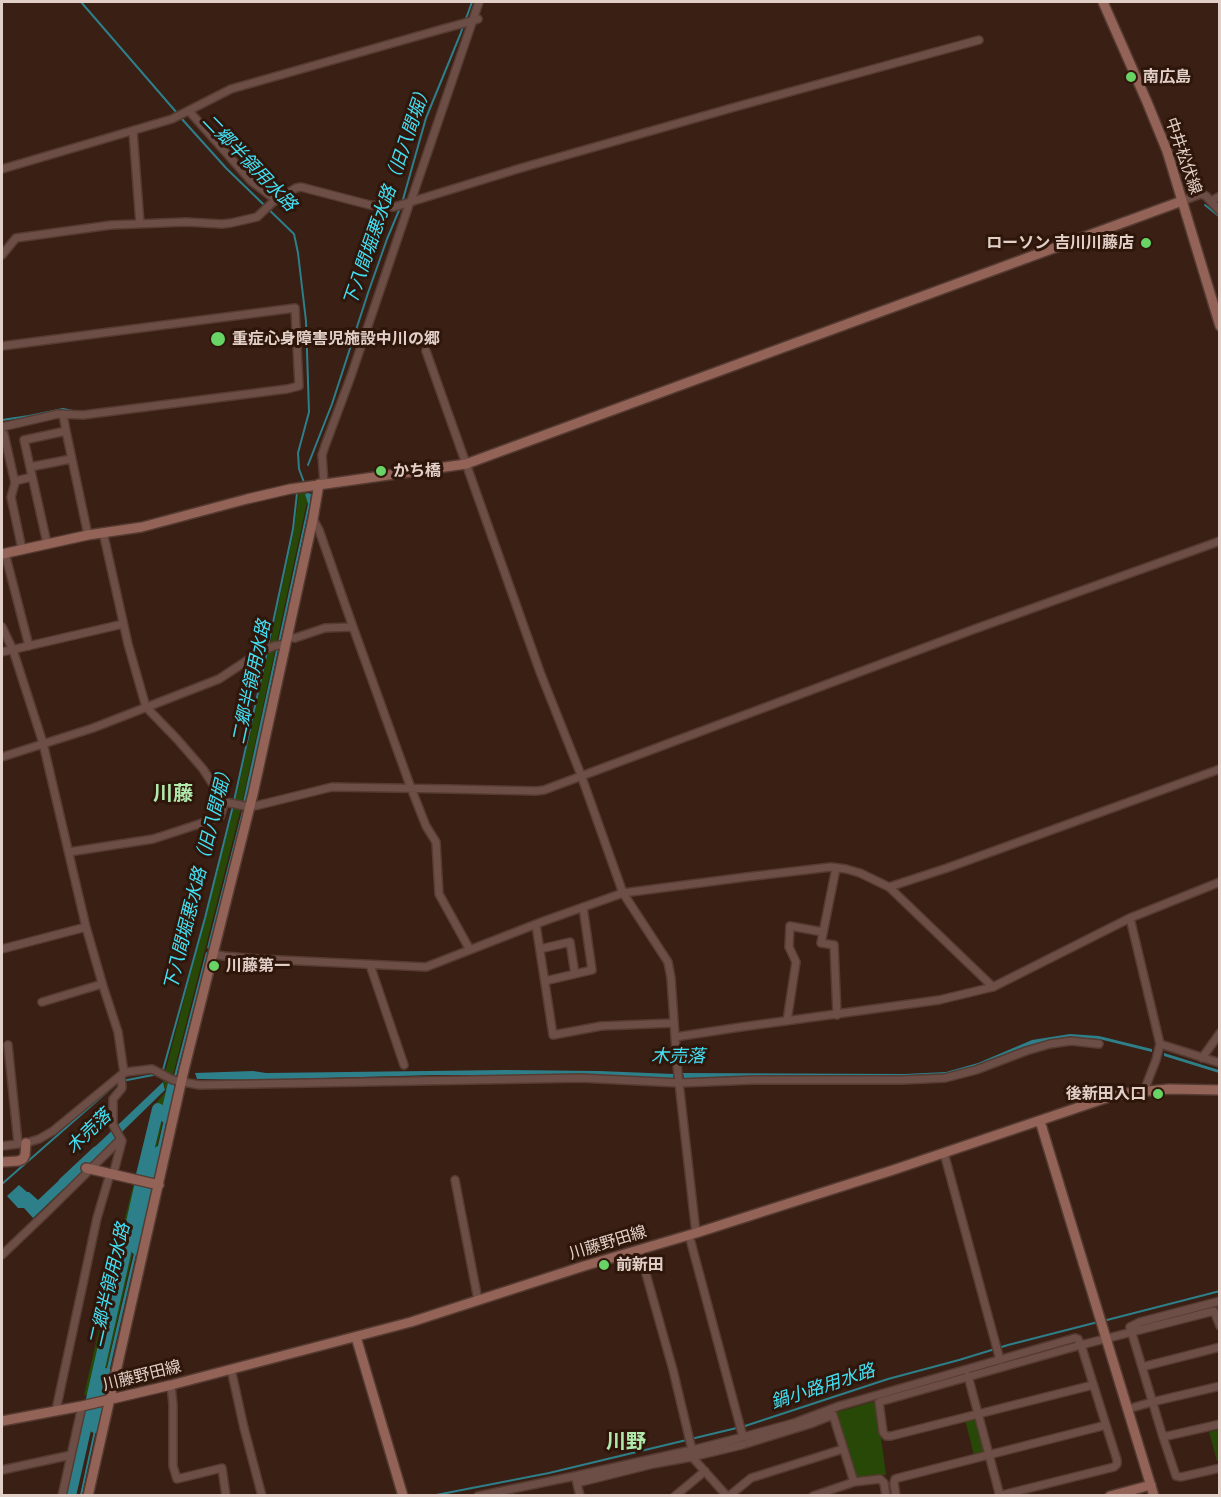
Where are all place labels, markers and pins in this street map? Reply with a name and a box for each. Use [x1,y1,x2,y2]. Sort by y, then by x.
place label: 南広島 [1143,67,1191,87]
marker: 南広島 [1124,70,1138,84]
place label: ローソン 吉川川藤店 [986,233,1134,253]
marker: ローソン 吉川川藤店 [1139,236,1153,250]
place label: 重症心身障害児施設中川の郷 [232,329,440,349]
marker: 重症心身障害児施設中川の郷 [209,330,227,348]
place label: かち橋 [393,461,441,481]
marker: かち橋 [374,464,388,478]
place label: 川藤第一 [226,956,290,976]
marker: 川藤第一 [207,959,221,973]
place label: 後新田入口 [1066,1084,1146,1104]
marker: 後新田入口 [1151,1087,1165,1101]
place label: 前新田 [616,1255,664,1275]
marker: 前新田 [597,1258,611,1272]

